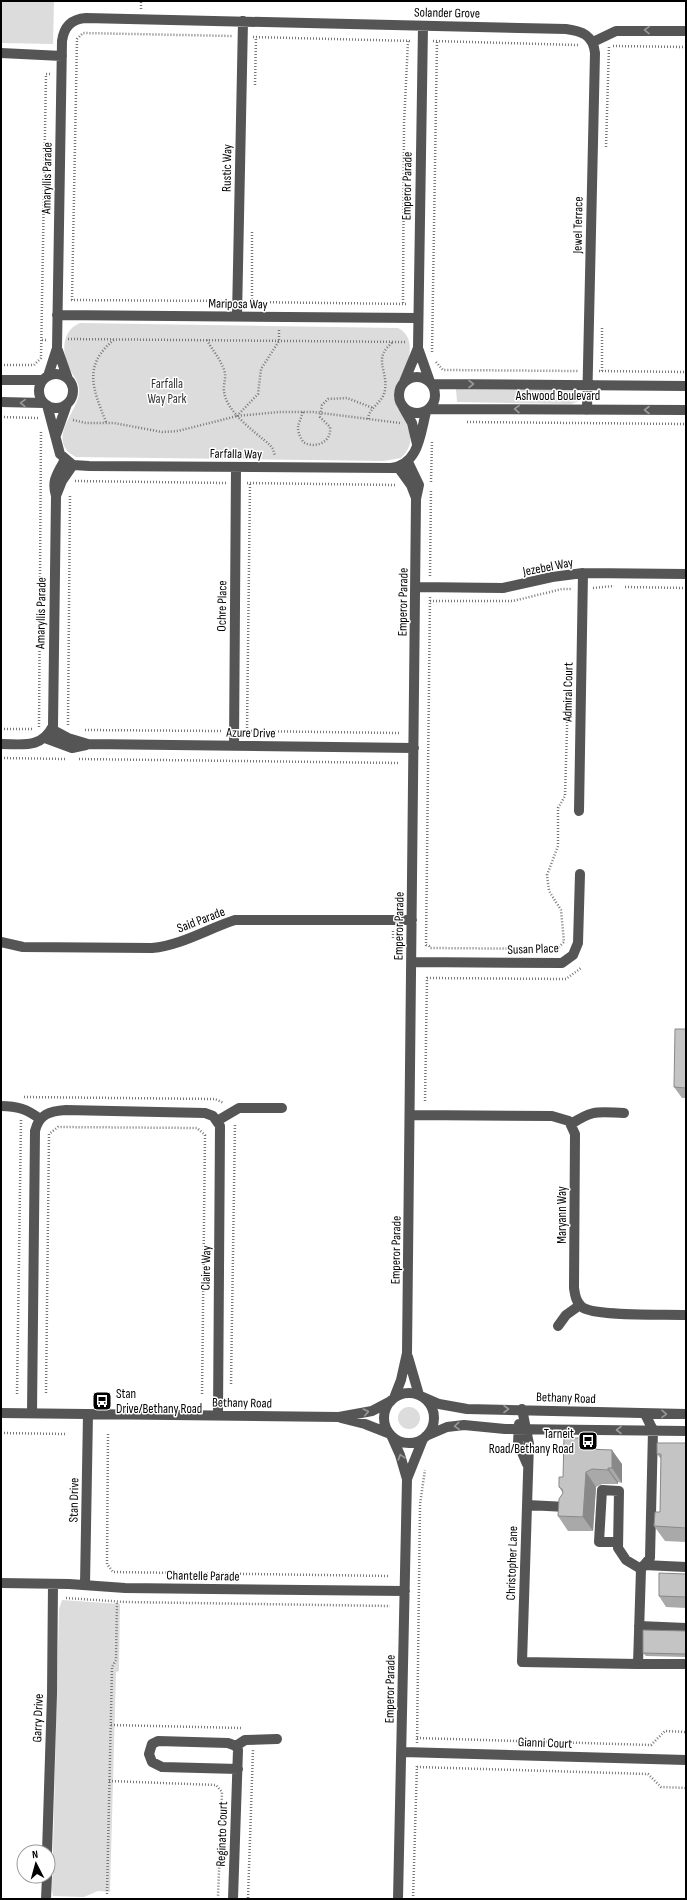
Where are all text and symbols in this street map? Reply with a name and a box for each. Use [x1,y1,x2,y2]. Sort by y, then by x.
street label: Solander Grove [414,4,480,22]
one-way arrow [644,26,650,35]
street label: Amaryllis Parade [38,142,56,215]
street label: Rustic Way [219,144,235,192]
street label: Emperor Parade [398,152,416,220]
street label: Jewel Terrace [569,196,586,255]
street label: Mariposa Way [208,295,268,313]
park label: Farfalla Way Park [147,376,187,407]
one-way arrow [468,380,474,388]
street label: Ashwood Boulevard [515,388,600,404]
one-way arrow [20,399,26,407]
one-way arrow [514,405,520,413]
one-way arrow [644,406,650,414]
street label: Farfalla Way [210,446,262,462]
street label: Jezebel Way [521,554,574,580]
street label: Emperor Parade [394,568,412,636]
street label: Amaryllis Parade [32,577,50,650]
street label: Ochre Place [214,580,230,632]
street label: Admiral Court [559,662,577,723]
street label: Azure Drive [225,725,276,741]
street label: Emperor Parade [390,892,408,960]
street label: Said Parade [175,904,227,936]
street label: Susan Place [507,940,559,958]
street label: Maryann Way [554,1186,570,1244]
street label: Emperor Parade [387,1216,405,1284]
street label: Claire Way [198,1245,214,1291]
place label: Stan Drive/Bethany Road [116,1386,202,1417]
street label: Bethany Road [536,1389,596,1407]
bus stop icon: Stan Drive/Bethany Road [91,1390,113,1412]
street label: Bethany Road [212,1394,272,1412]
one-way arrow [503,1405,509,1413]
one-way arrow [363,1408,369,1416]
one-way arrow [661,1410,667,1418]
one-way arrow [454,1421,460,1430]
place label: Tarneit Road/Bethany Road [489,1426,574,1457]
one-way arrow [616,1426,622,1434]
bus stop icon: Tarneit Road/Bethany Road [577,1430,599,1452]
one-way arrow [397,1454,406,1461]
street label: Stan Drive [66,1477,82,1523]
street label: Christopher Lane [503,1525,521,1601]
street label: Chantelle Parade [166,1567,240,1585]
street label: Emperor Parade [381,1655,399,1723]
street label: Garry Drive [29,1693,47,1743]
street label: Gianni Court [518,1734,573,1752]
street label: Reginato Court [213,1801,231,1867]
north arrow [16,1844,56,1884]
text: N [31,1848,39,1861]

